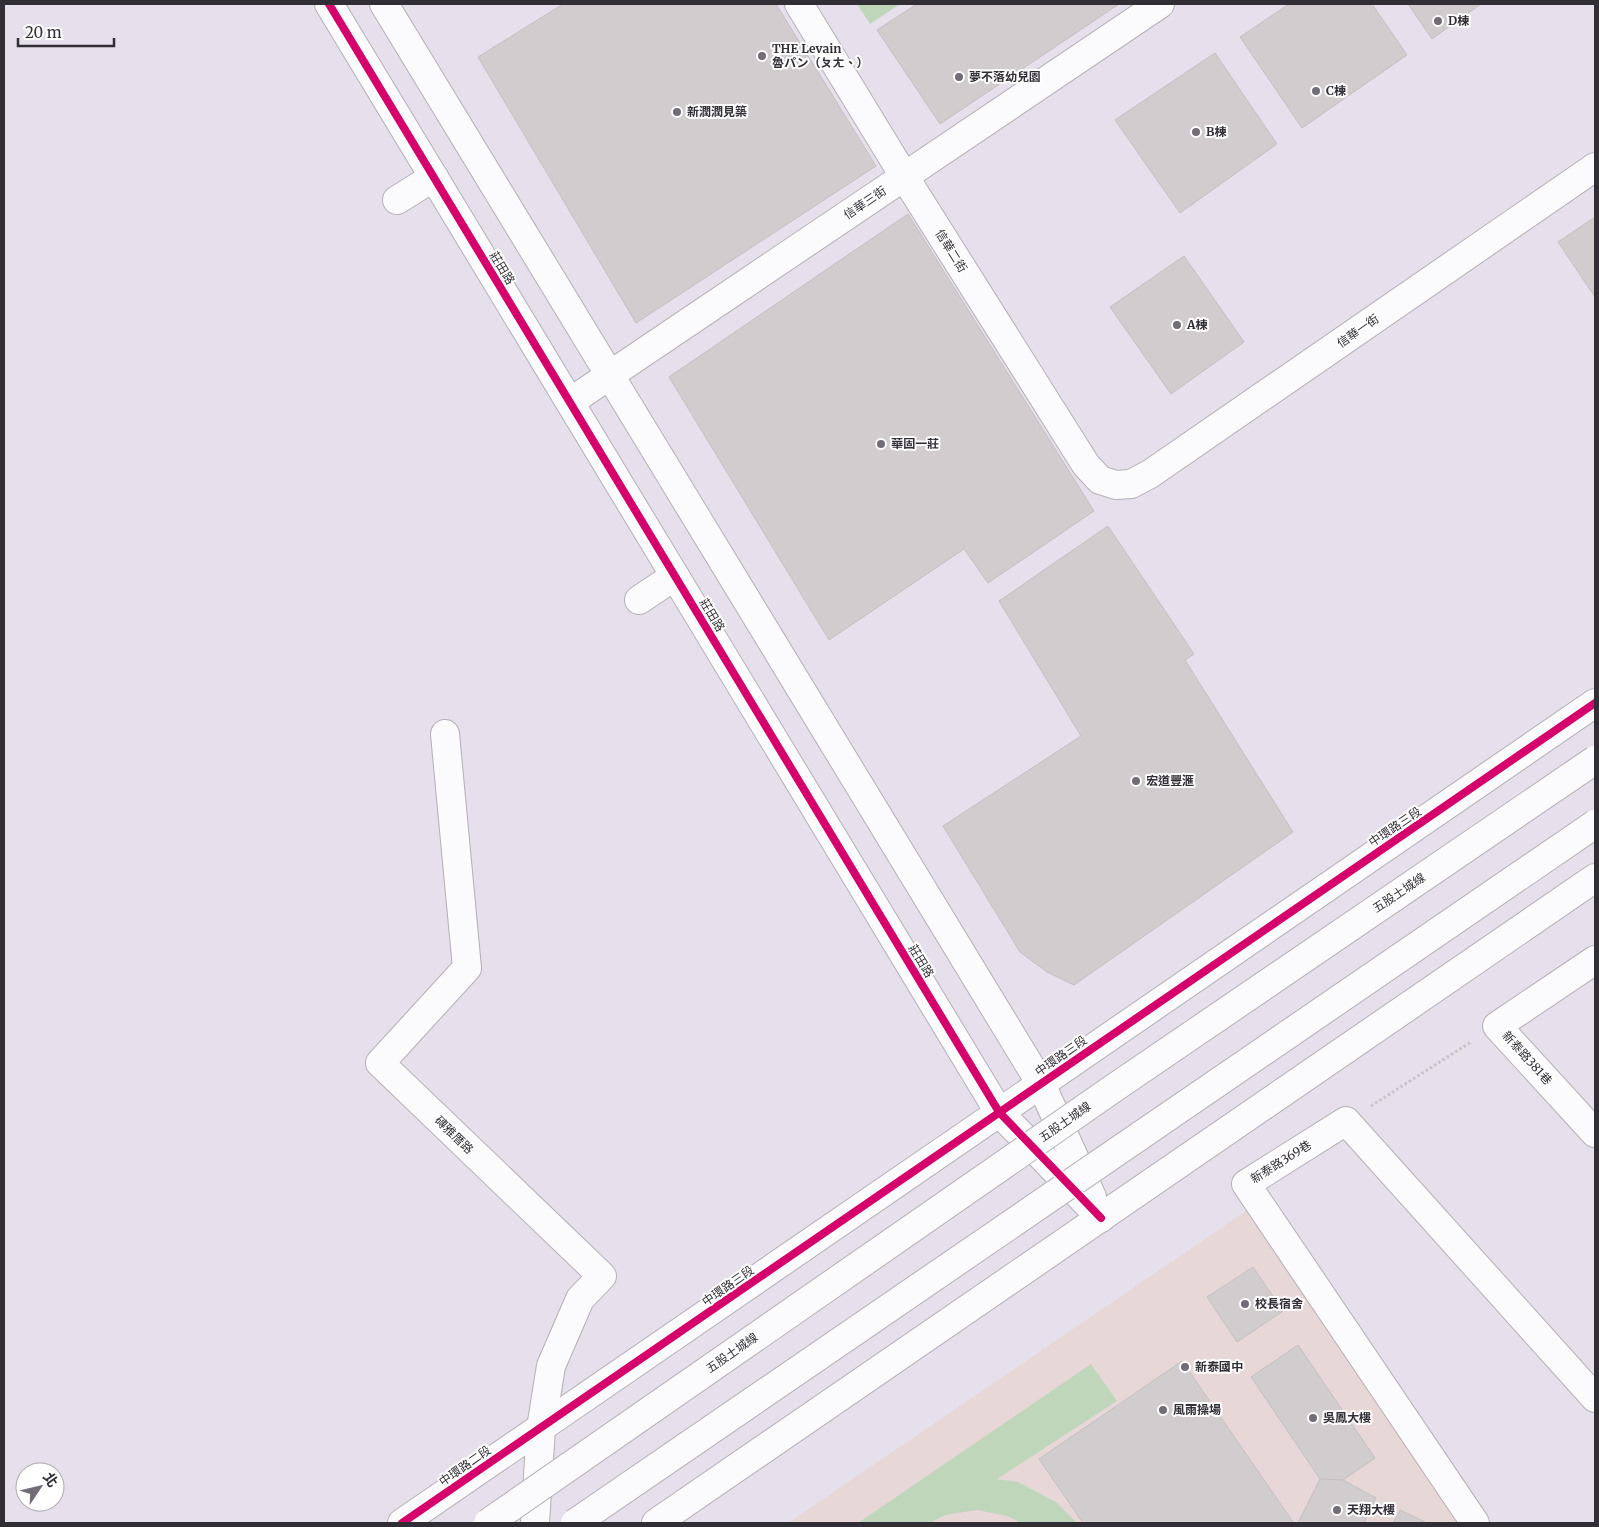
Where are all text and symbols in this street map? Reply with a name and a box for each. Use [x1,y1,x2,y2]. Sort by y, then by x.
place label: D棟 [1448,13,1469,28]
scale bar [18,15,114,47]
marker: D棟 [1432,15,1444,27]
text: 20 m [25,23,62,42]
place label: THE Levain 魯パン（ㄆㄤ、） [772,41,869,70]
marker: THE Levain 魯パン（ㄆㄤ、） [756,50,768,62]
place label: 夢不落幼兒園 [969,69,1041,84]
marker: 夢不落幼兒園 [953,71,965,83]
place label: C棟 [1326,83,1346,98]
marker: C棟 [1310,85,1322,97]
place label: 新潤潤見築 [687,104,747,119]
marker: 新潤潤見築 [671,106,683,118]
place label: B棟 [1206,124,1226,139]
marker: B棟 [1190,126,1202,138]
street label: 信華三街 [841,183,889,222]
street label: 信華二街 [932,226,971,275]
street label: 莊田路 [487,248,518,287]
street label: 信華一街 [1334,311,1382,351]
place label: A棟 [1186,317,1207,332]
marker: A棟 [1171,319,1183,331]
place label: 華固一莊 [891,436,939,451]
marker: 華固一莊 [875,438,887,450]
street label: 莊田路 [697,595,728,634]
place label: 宏道豐滙 [1146,773,1194,788]
marker: 宏道豐滙 [1130,775,1142,787]
street label: 中環路三段 [1366,804,1424,850]
street label: 五股土城線 [1370,870,1428,916]
street label: 莊田路 [906,941,937,980]
street label: 新泰路381巷 [1499,1028,1555,1088]
street label: 中環路三段 [1032,1032,1090,1079]
street label: 五股土城線 [1036,1098,1094,1145]
street label: 磚雅厝路 [432,1113,477,1157]
street label: 新泰路369巷 [1248,1137,1314,1186]
street label: 中環路三段 [699,1262,757,1309]
place label: 校長宿舍 [1255,1296,1303,1311]
marker: 校長宿舍 [1239,1298,1251,1310]
street label: 五股土城線 [703,1329,761,1376]
place label: 新泰國中 [1195,1359,1243,1374]
marker: 新泰國中 [1179,1361,1191,1373]
place label: 風雨操場 [1173,1402,1221,1417]
marker: 風雨操場 [1157,1404,1169,1416]
place label: 吳鳳大樓 [1323,1410,1371,1425]
marker: 吳鳳大樓 [1307,1412,1319,1424]
street label: 中環路二段 [436,1442,494,1489]
north arrow [15,1462,65,1512]
text: 北 [39,1469,62,1490]
place label: 天翔大樓 [1347,1502,1395,1517]
marker: 天翔大樓 [1331,1504,1343,1516]

